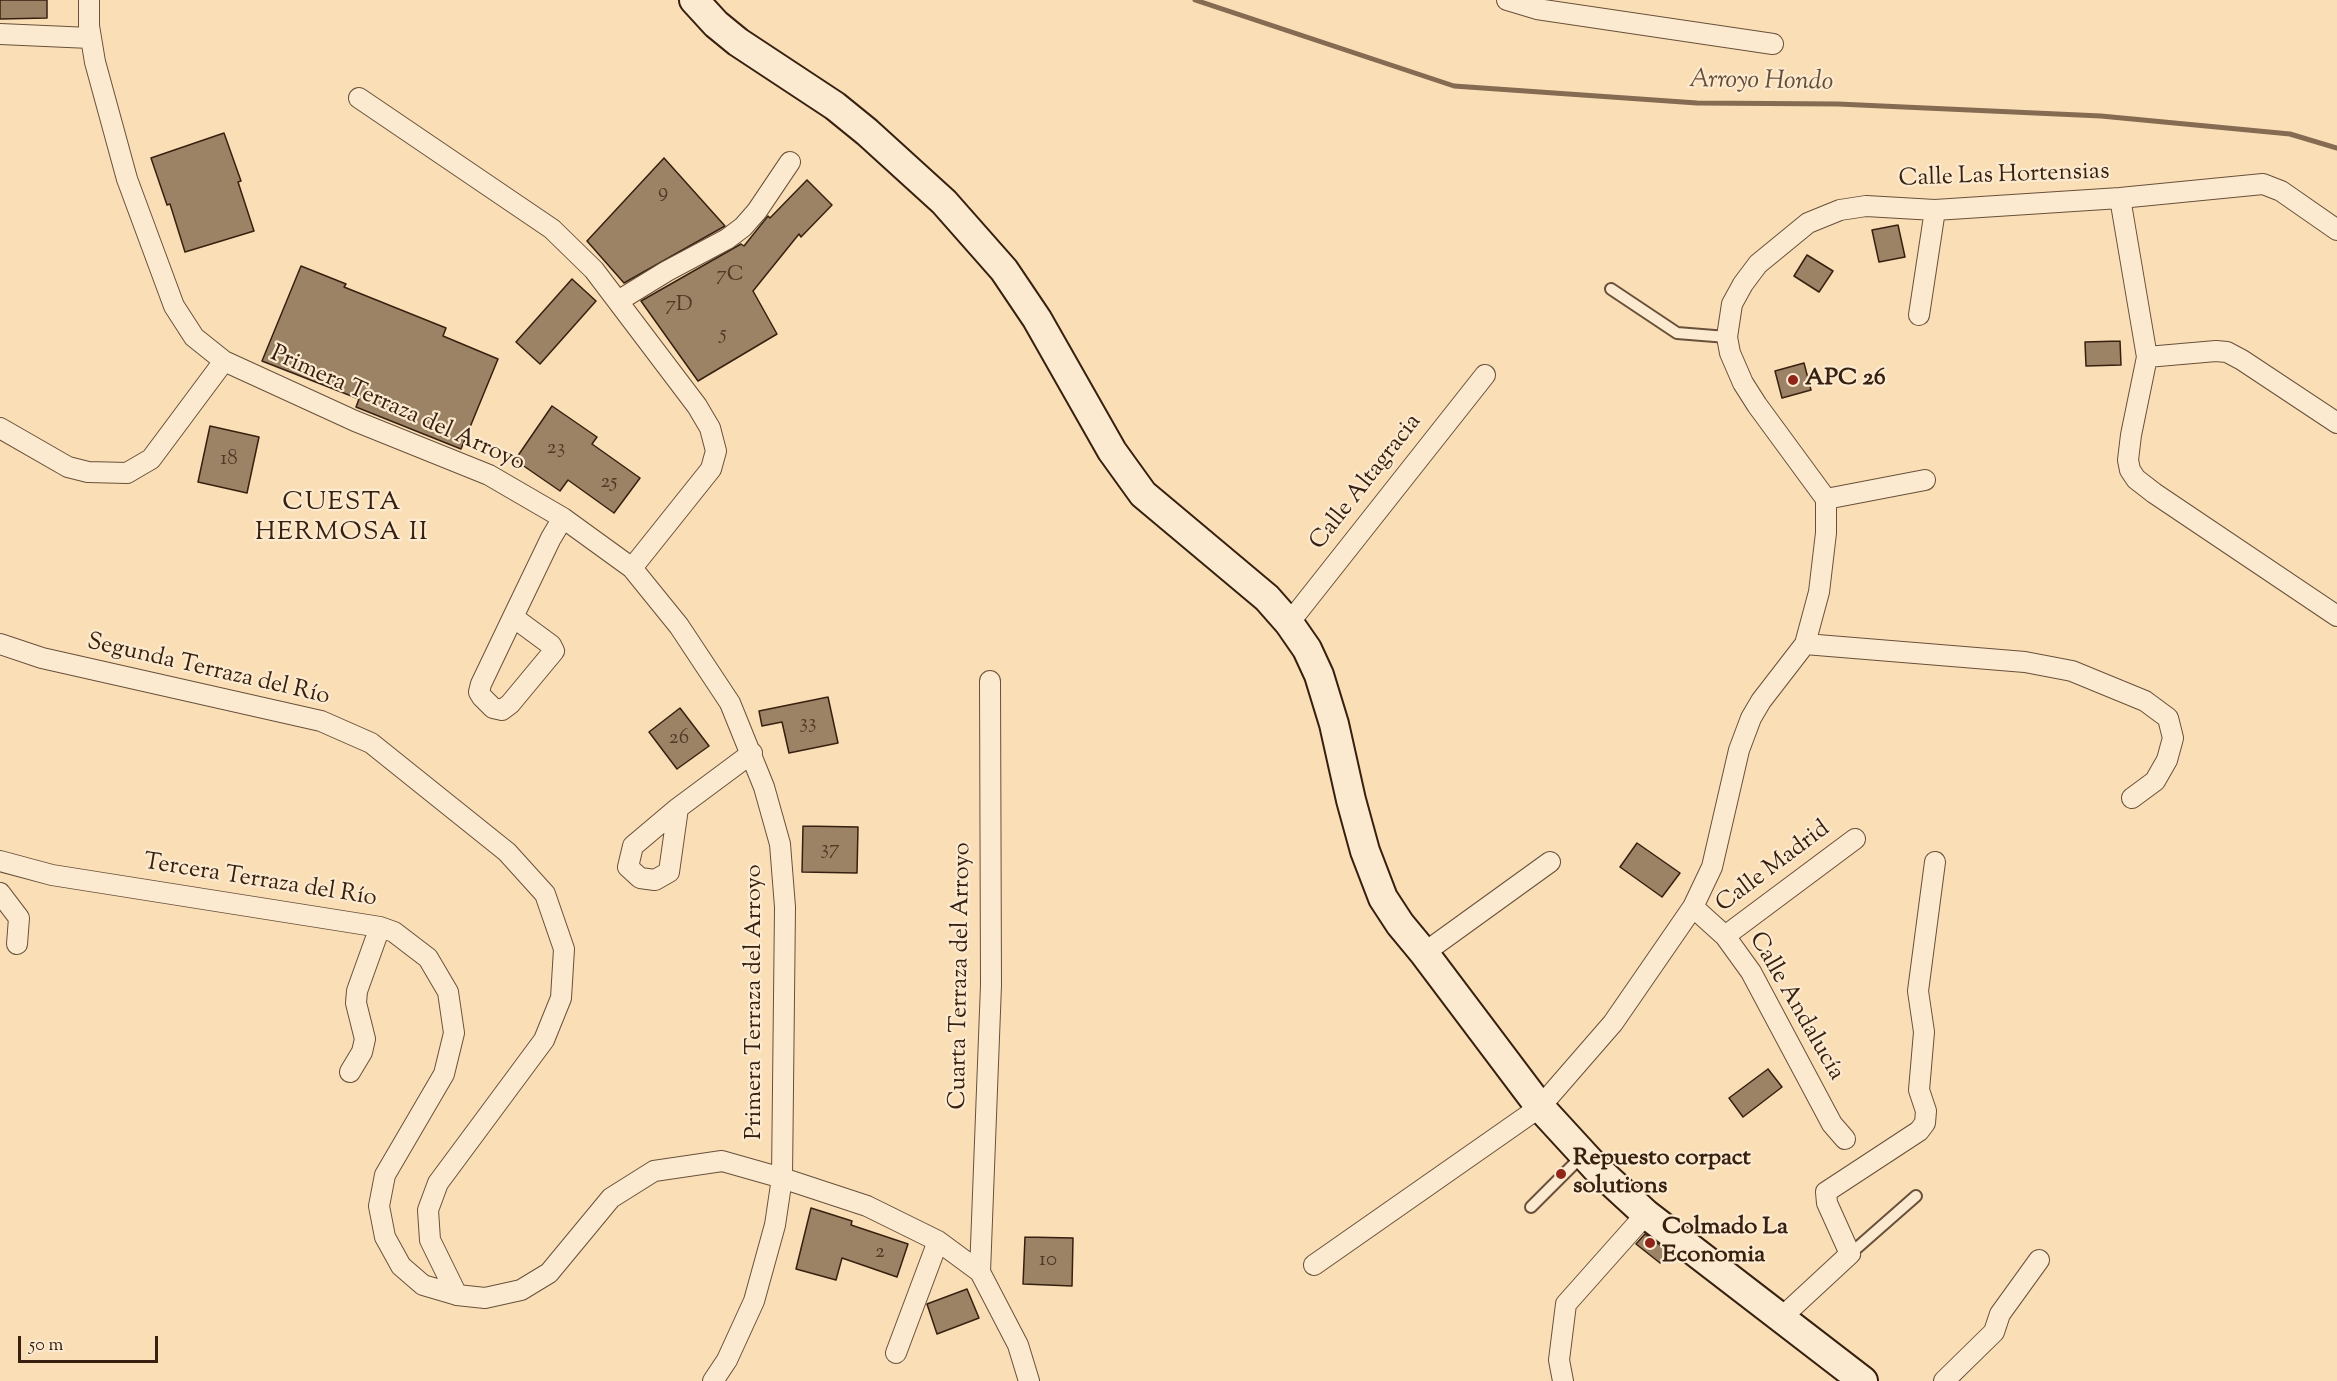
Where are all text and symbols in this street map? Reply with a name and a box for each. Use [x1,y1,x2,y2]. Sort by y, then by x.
water label: Arroyo Hondo [1689,66,1833,100]
street label: Calle Las Hortensias [1898,159,2110,195]
house number: 9 [658,180,668,206]
house number: 7C [716,263,744,289]
house number: 7D [665,293,693,319]
house number: 5 [719,322,727,348]
street label: Primera Terraza del Arroyo [265,341,529,479]
place label: APC 26 [1805,366,1886,394]
marker: APC 26 [1786,373,1800,387]
street label: Calle Altagracia [1305,409,1429,557]
house number: 23 [547,436,565,462]
house number: 18 [220,447,238,473]
house number: 25 [600,470,618,496]
district label: CUESTA HERMOSA II [255,489,429,550]
street label: Segunda Terraza del Río [84,629,332,713]
house number: 33 [800,711,816,737]
house number: 26 [669,726,689,752]
street label: Calle Madrid [1711,816,1837,920]
house number: 37 [820,837,840,863]
street label: Cuarta Terraza del Arroyo [945,842,979,1110]
street label: Tercera Terraza del Río [141,849,379,915]
street label: Primera Terraza del Arroyo [742,864,770,1140]
street label: Calle Andalucía [1741,928,1849,1086]
place label: Repuesto corpact solutions [1573,1146,1751,1202]
marker: Repuesto corpact solutions [1554,1167,1568,1181]
place label: Colmado La Economia [1662,1215,1788,1271]
marker: Colmado La Economia [1643,1236,1657,1250]
house number: 2 [875,1240,885,1266]
house number: 10 [1039,1248,1057,1274]
scale bar [21,1324,160,1362]
text: 50 m [29,1333,63,1359]

